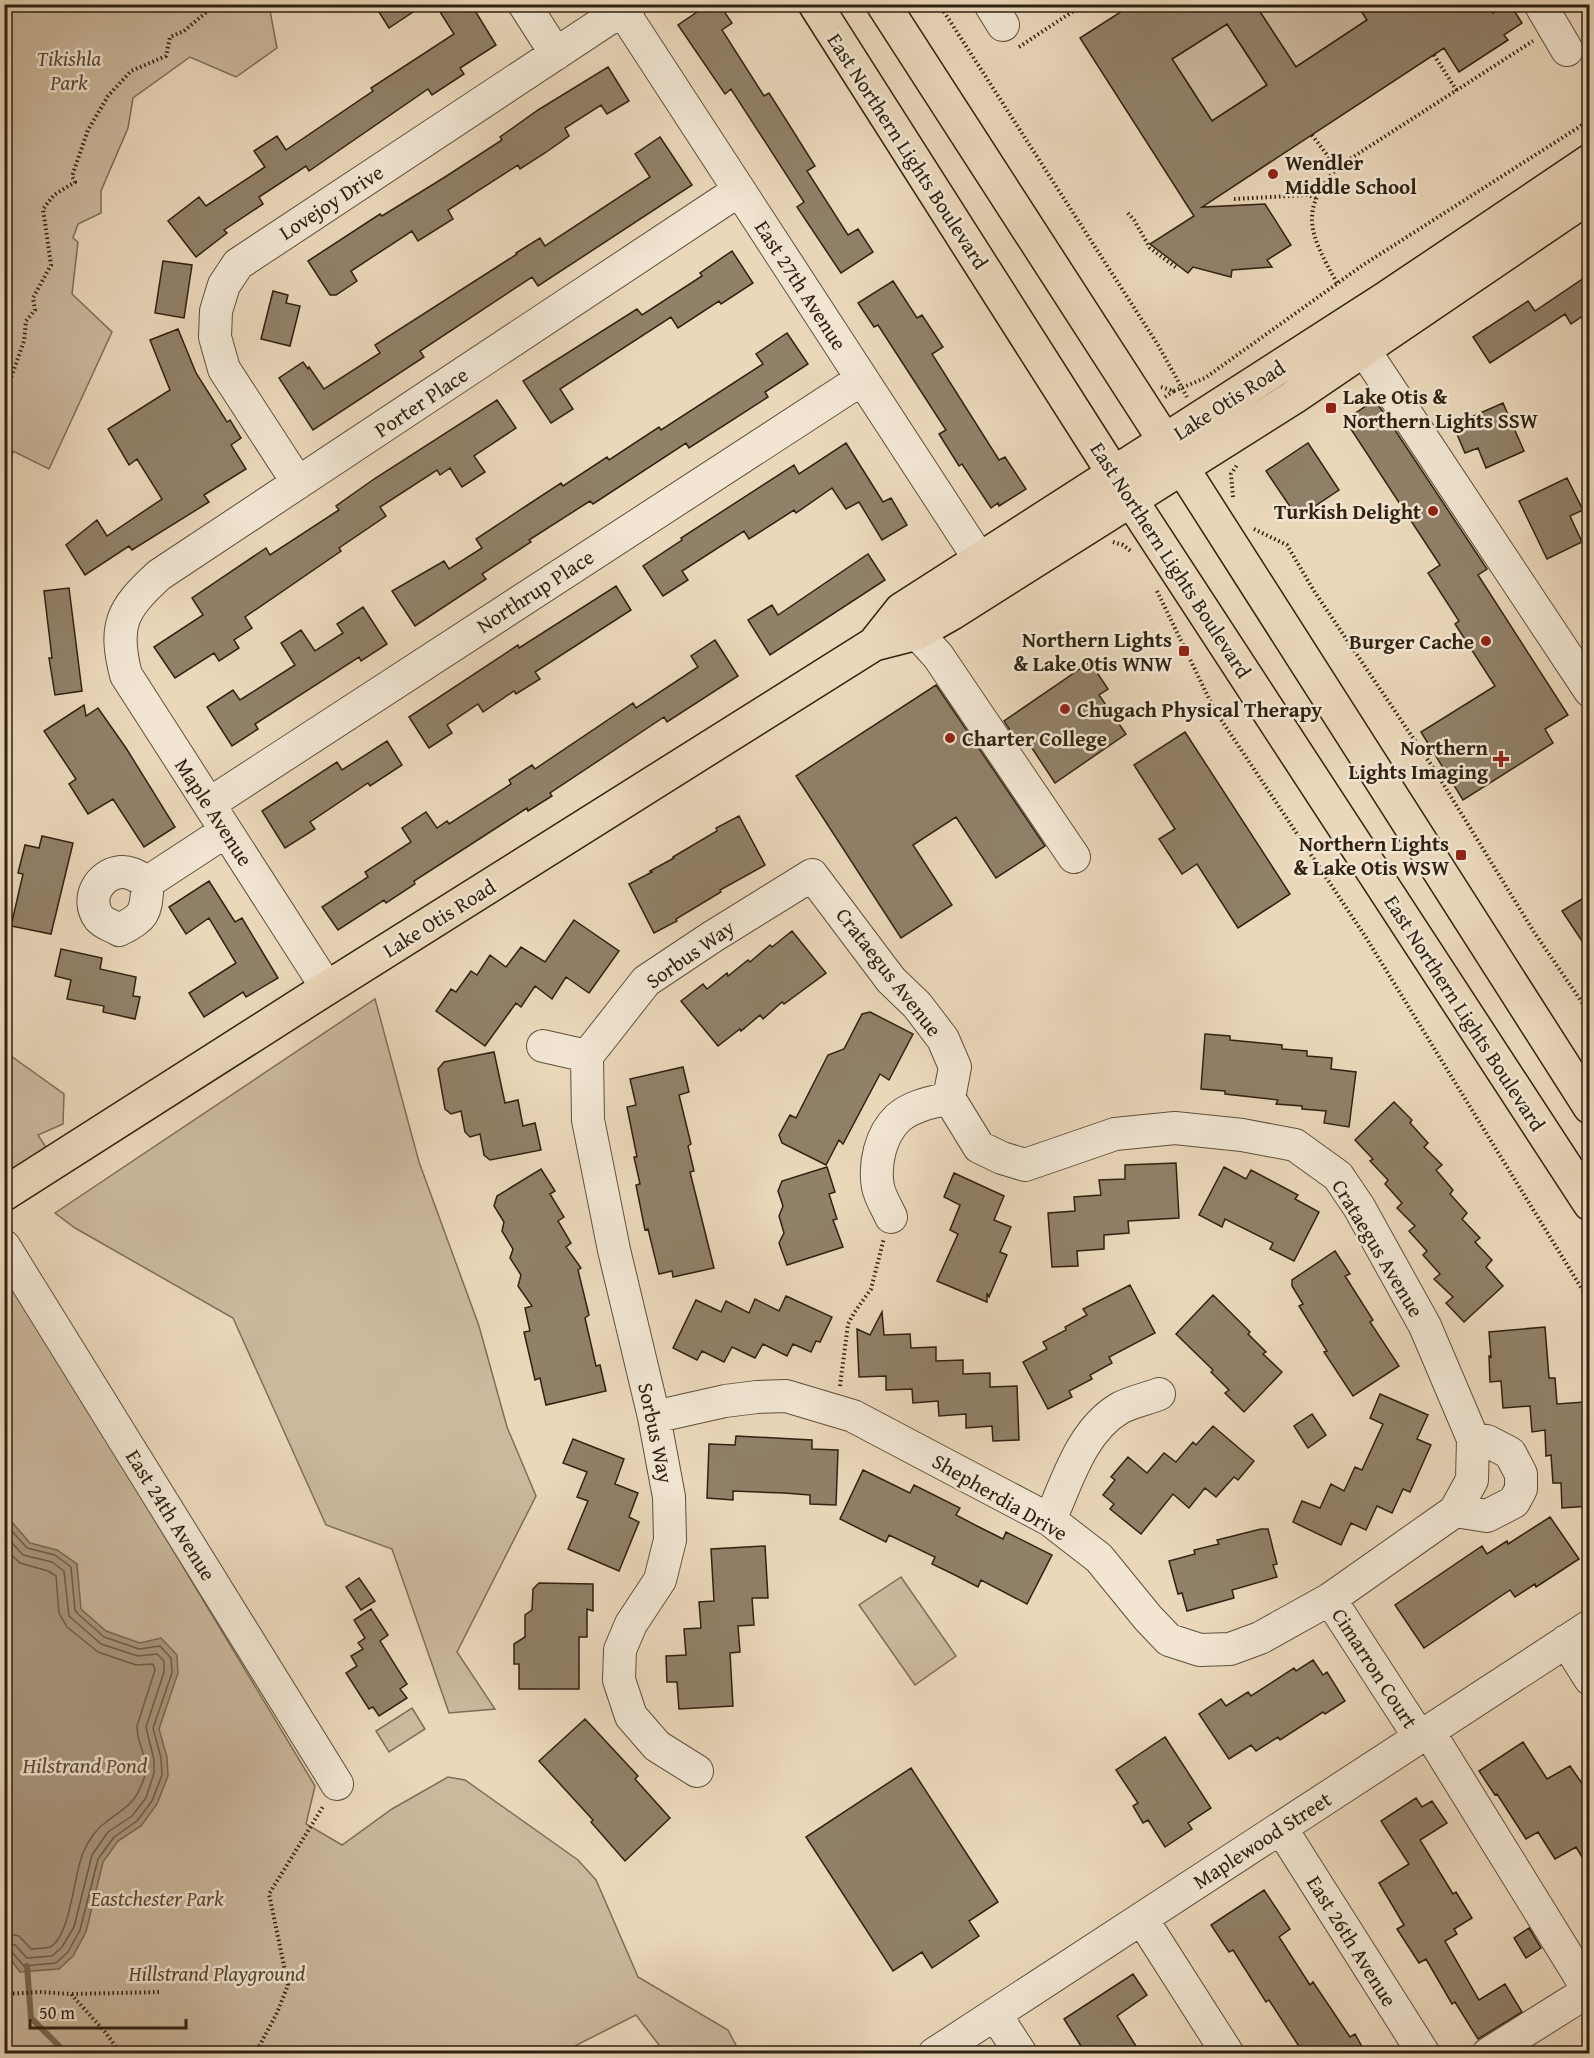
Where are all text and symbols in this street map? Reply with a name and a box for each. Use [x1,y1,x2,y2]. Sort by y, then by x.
street label: East Northern Lights Boulevard [820,27,997,276]
park label: Tikishla Park [37,43,102,98]
place label: Wendler Middle School [1285,147,1417,202]
street label: Lovejoy Drive [273,157,389,247]
marker: Wendler Middle School [1266,167,1280,181]
street label: East 27th Avenue [747,214,855,356]
street label: Lake Otis Road [1167,352,1292,448]
street label: Porter Place [368,359,474,445]
place label: Lake Otis & Northern Lights SSW [1343,381,1538,436]
marker: Lake Otis & Northern Lights SSW [1324,401,1338,415]
street label: East Northern Lights Boulevard [1083,436,1260,685]
place label: Turkish Delight [1274,496,1421,527]
marker: Turkish Delight [1426,504,1440,518]
street label: Northrup Place [470,541,600,641]
place label: Northern Lights & Lake Otis WNW [1013,624,1172,679]
place label: Burger Cache [1349,626,1474,657]
marker: Burger Cache [1479,634,1493,648]
marker: Northern Lights & Lake Otis WNW [1177,644,1191,658]
place label: Chugach Physical Therapy [1077,694,1322,725]
marker: Chugach Physical Therapy [1058,702,1072,716]
place label: Charter College [962,723,1107,754]
marker: Charter College [943,731,957,745]
place label: Northern Lights Imaging [1349,732,1489,787]
marker: Northern Lights Imaging [1492,750,1510,768]
street label: Maple Avenue [167,752,261,872]
place label: Northern Lights & Lake Otis WSW [1293,828,1449,883]
marker: Northern Lights & Lake Otis WSW [1454,848,1468,862]
street label: Lake Otis Road [377,871,502,965]
street label: East Northern Lights Boulevard [1377,889,1554,1138]
street label: Crataegus Avenue [829,901,949,1043]
street label: Sorbus Way [639,912,741,996]
street label: Crataegus Avenue [1324,1173,1432,1323]
street label: Sorbus Way [630,1380,682,1487]
street label: East 24th Avenue [118,1443,224,1587]
street label: Shepherdia Drive [926,1446,1074,1549]
street label: Cimarron Court [1324,1602,1426,1735]
water label: Hilstrand Pond [21,1749,148,1781]
street label: Maplewood Street [1187,1783,1338,1896]
street label: East 26th Avenue [1299,1869,1405,2013]
park label: Eastchester Park [90,1883,224,1914]
park label: Hillstrand Playground [128,1958,305,1989]
scale bar [30,1992,186,2030]
text: 50 m [39,1999,75,2026]

